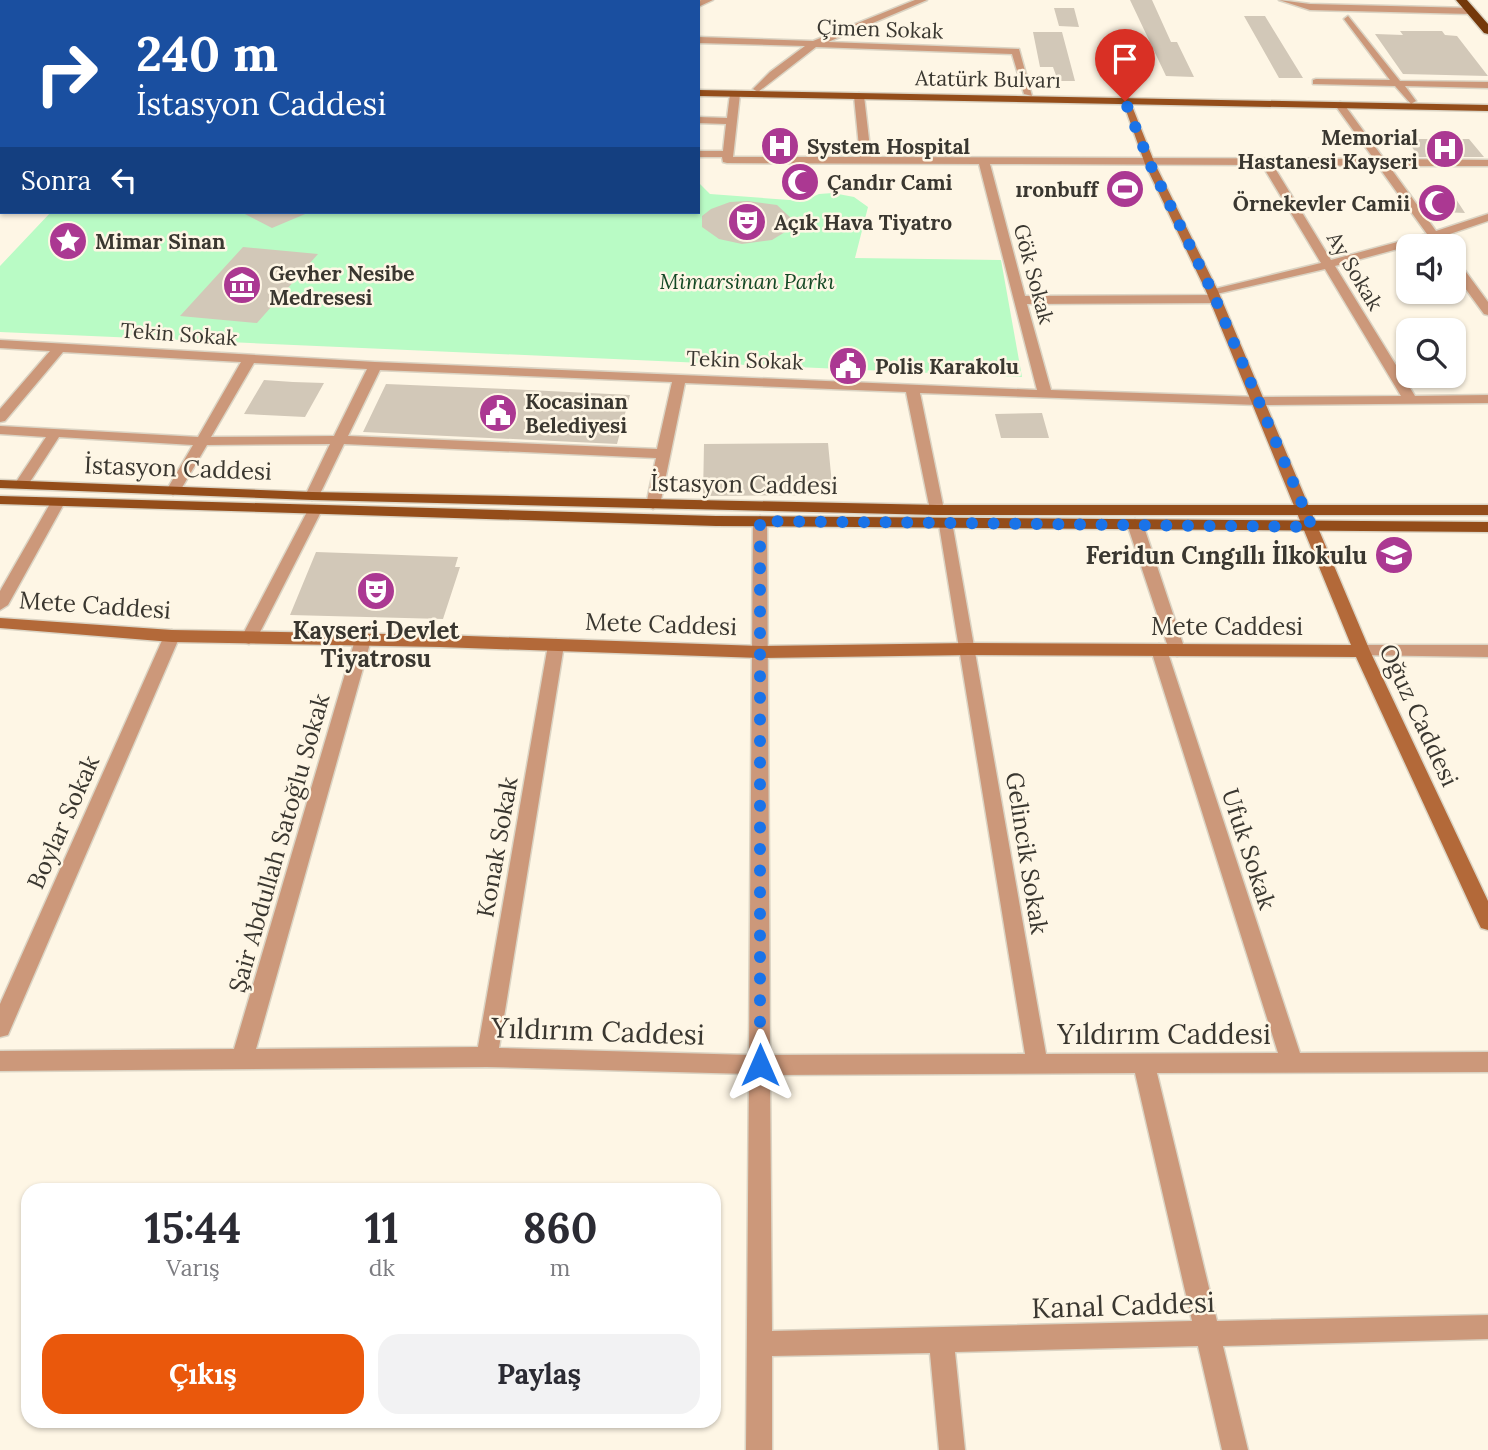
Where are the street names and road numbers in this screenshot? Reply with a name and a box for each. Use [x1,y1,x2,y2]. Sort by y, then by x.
street label: Çimen Sokak [816,13,944,45]
street label: Atatürk Bulvarı [914,64,1061,94]
street label: Gök Sokak [1008,221,1061,328]
street label: Ay Sokak [1321,226,1389,316]
street label: Tekin Sokak [120,316,239,352]
street label: Tekin Sokak [686,344,805,376]
street label: İstasyon Caddesi [84,449,272,487]
street label: İstasyon Caddesi [650,467,838,501]
street label: Mete Caddesi [18,584,172,626]
street label: Mete Caddesi [584,606,738,642]
street label: Mete Caddesi [1151,611,1303,642]
street label: Oğuz Caddesi [1372,639,1466,791]
street label: Şair Abdullah Satoğlu Sokak [221,690,337,996]
street label: Boylar Sokak [20,750,106,894]
street label: Gelincik Sokak [999,770,1055,936]
street label: Konak Sokak [469,774,525,920]
street label: Ufuk Sokak [1215,785,1283,913]
street label: Yıldırım Caddesi [490,1009,705,1053]
street label: Yıldırım Caddesi [1056,1016,1271,1052]
street label: Kanal Caddesi [1031,1284,1215,1326]

